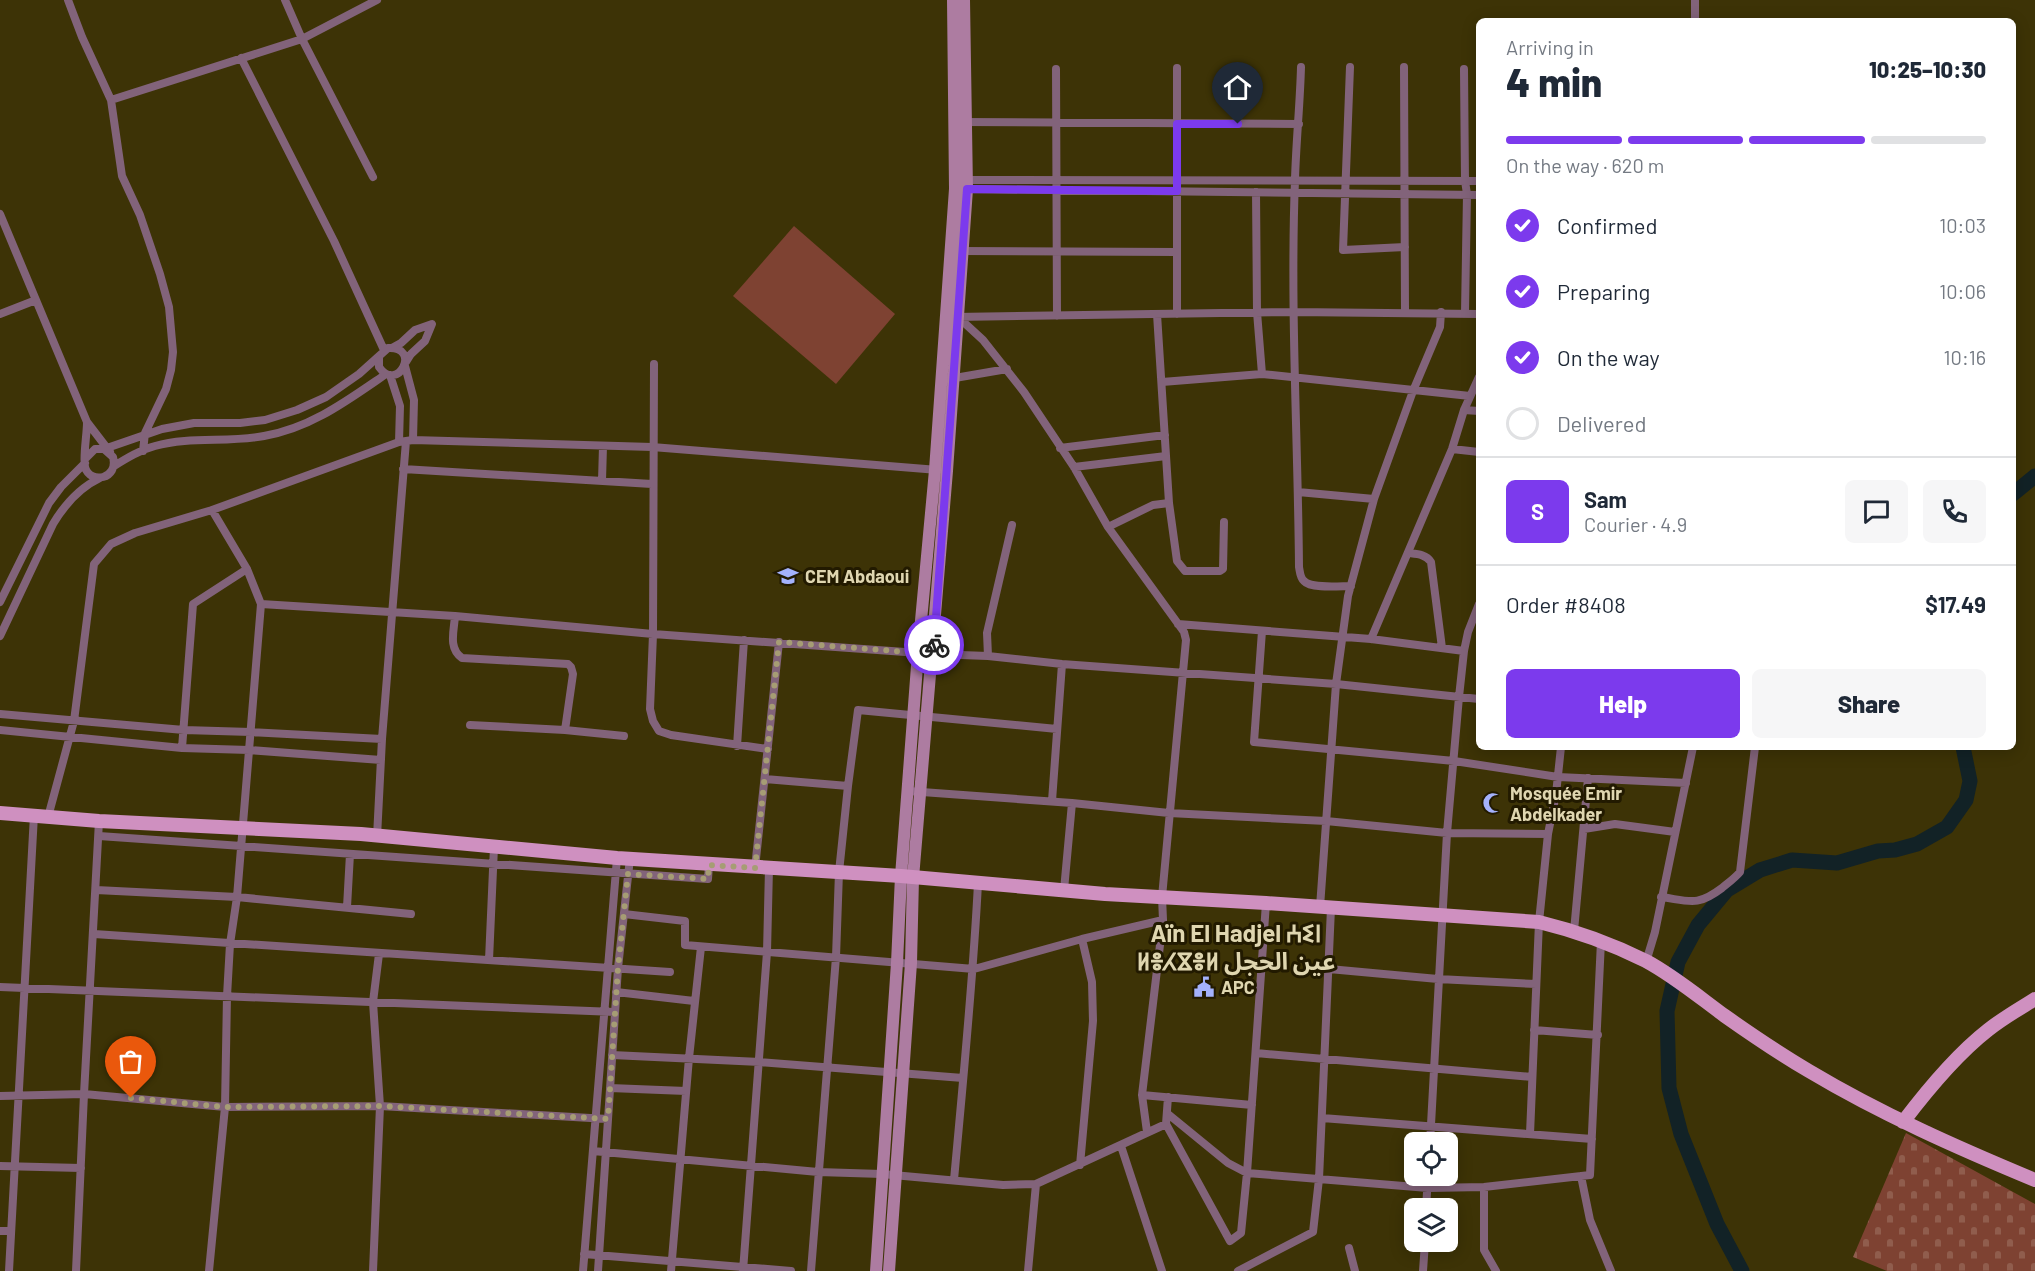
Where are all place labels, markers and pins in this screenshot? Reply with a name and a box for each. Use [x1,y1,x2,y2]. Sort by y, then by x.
pin [1212,62,1263,124]
school or university icon: CEM Abdaoui [776,564,800,588]
place label: CEM Abdaoui [805,565,909,587]
place label: Mosquée Emir Abdelkader [1510,782,1622,825]
mosque icon: Mosquée Emir Abdelkader [1481,791,1505,815]
public building icon: APC [1192,975,1216,999]
place label: APC [1221,976,1255,998]
pin [105,1036,156,1098]

